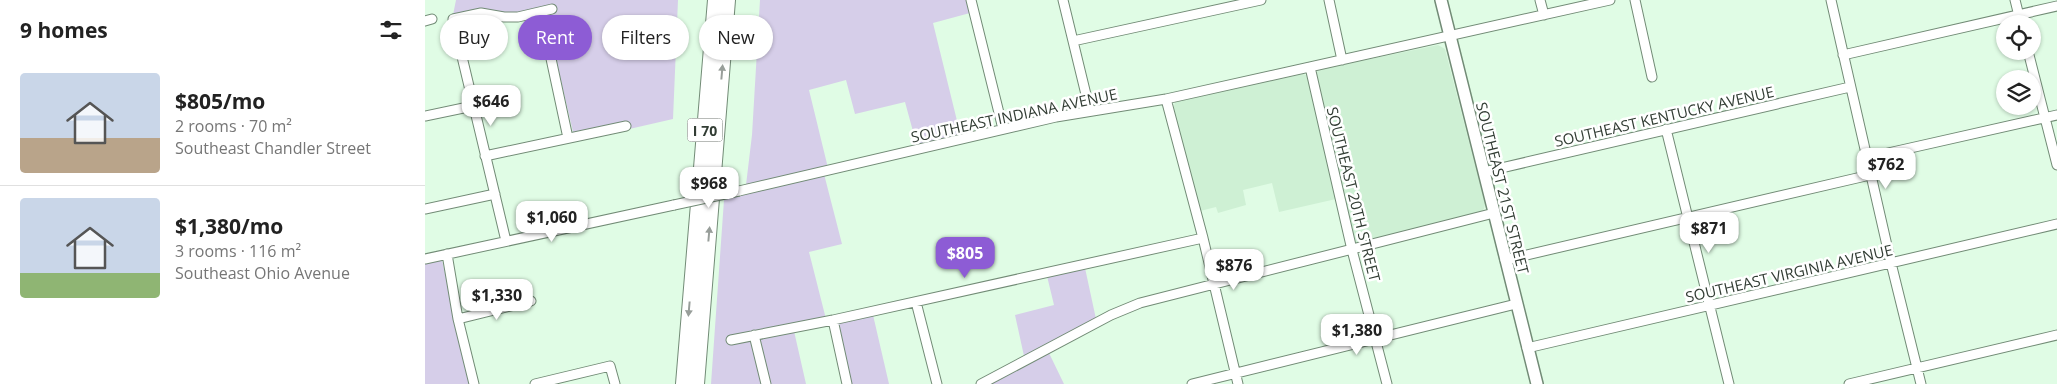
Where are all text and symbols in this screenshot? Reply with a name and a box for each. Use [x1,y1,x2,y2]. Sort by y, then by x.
chip: Buy [440,15,508,60]
chip: Rent [518,15,592,60]
chip: Filters [602,15,689,60]
chip: New [699,15,773,60]
map controls [1996,15,2041,115]
button: locate [1996,15,2041,60]
text: 9 homes [20,16,108,44]
icon: filters [377,16,405,44]
one-way arrow [718,64,726,80]
button: layers [1996,70,2041,115]
street label: SOUTHEAST KENTUCKY AVENUE [1552,81,1776,151]
street label: SOUTHEAST INDIANA AVENUE [909,83,1119,147]
pin: $646 [461,84,521,127]
text: $805/mo [175,87,265,115]
text: $646 [473,90,509,112]
icon: home [60,93,120,153]
street label: SOUTHEAST 21ST STREET [1472,100,1534,277]
street label: SOUTHEAST 20TH STREET [1323,105,1386,284]
text: 2 rooms · 70 m² [175,115,292,137]
road number: I 70 [687,118,723,142]
text: Southeast Chandler Street [175,137,371,159]
pin: $762 [1856,148,1916,190]
text: $762 [1868,153,1904,175]
pin: $968 [679,166,739,209]
text: $968 [691,172,727,194]
pin: $1,060 [511,200,593,243]
text: $1,060 [527,206,577,228]
text: $1,380/mo [175,212,283,240]
pin: $871 [1679,212,1739,254]
text: $871 [1691,217,1727,239]
icon: home [60,218,120,278]
one-way arrow [705,226,713,242]
pin: $805 [935,236,995,279]
street label: SOUTHEAST VIRGINIA AVENUE [1683,239,1895,307]
text: 3 rooms · 116 m² [175,240,301,262]
text: $805 [947,242,983,264]
pin: $876 [1204,248,1264,291]
text: $876 [1216,254,1252,276]
text: Southeast Ohio Avenue [175,262,350,284]
pin: $1,330 [456,278,538,321]
text: $1,330 [472,284,522,306]
one-way arrow [685,302,693,318]
pin: $1,380 [1316,314,1398,356]
text: $1,380 [1332,319,1382,341]

